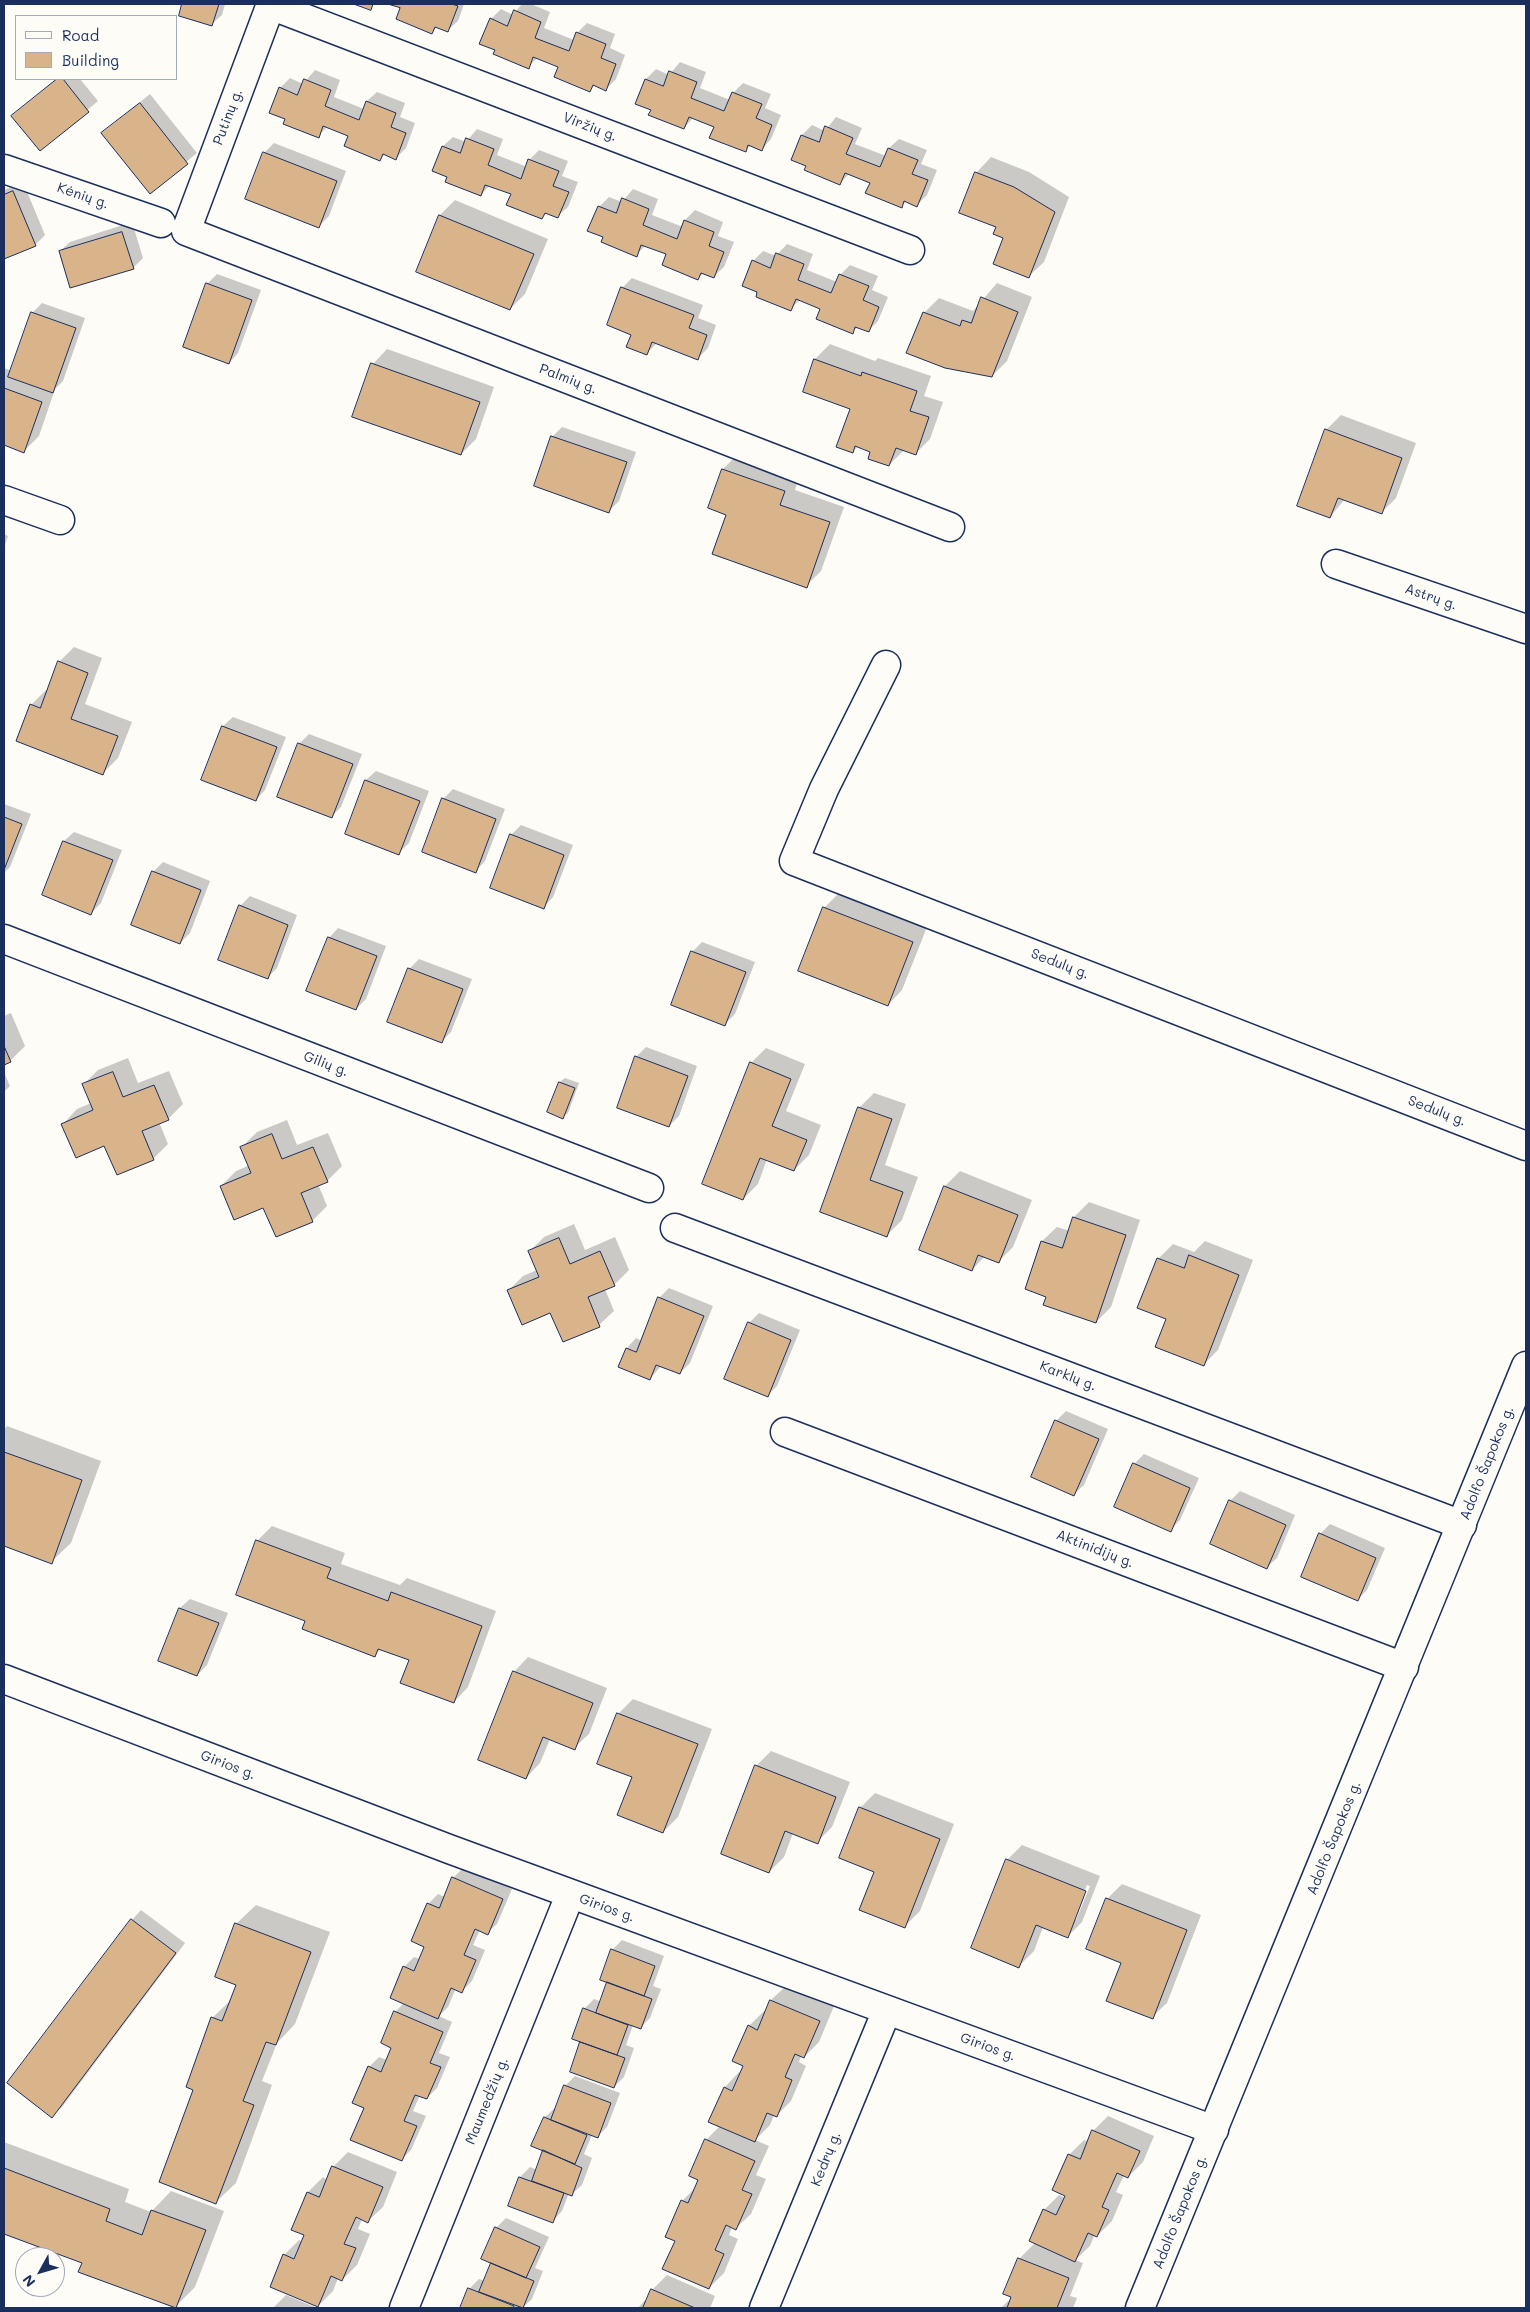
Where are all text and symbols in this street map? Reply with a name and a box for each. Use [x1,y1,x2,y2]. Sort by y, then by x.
legend [15,15,178,80]
text: Road [62,25,99,45]
text: Building [62,50,119,70]
street label: Putinų g. [210,87,246,147]
street label: Viržių g. [560,109,620,145]
street label: Kėnių g. [55,179,111,213]
street label: Palmių g. [537,360,599,398]
street label: Astrų g. [1403,580,1459,614]
street label: Sedulų g. [1029,945,1091,983]
street label: Gilių g. [301,1048,351,1080]
street label: Sedulų g. [1406,1092,1468,1130]
street label: Karklų g. [1037,1357,1099,1395]
street label: Adolfo Šapokos g. [1456,1404,1518,1522]
street label: Aktinidijų g. [1054,1526,1136,1572]
street label: Girios g. [198,1747,258,1783]
street label: Adolfo Šapokos g. [1303,1779,1365,1897]
street label: Girios g. [577,1890,637,1926]
street label: Girios g. [958,2029,1018,2065]
street label: Maumedžių g. [462,2055,512,2147]
street label: Kedrų g. [807,2129,845,2189]
street label: Adolfo Šapokos g. [1149,2153,1211,2271]
north arrow [15,2247,65,2297]
text: N [18,2271,39,2291]

